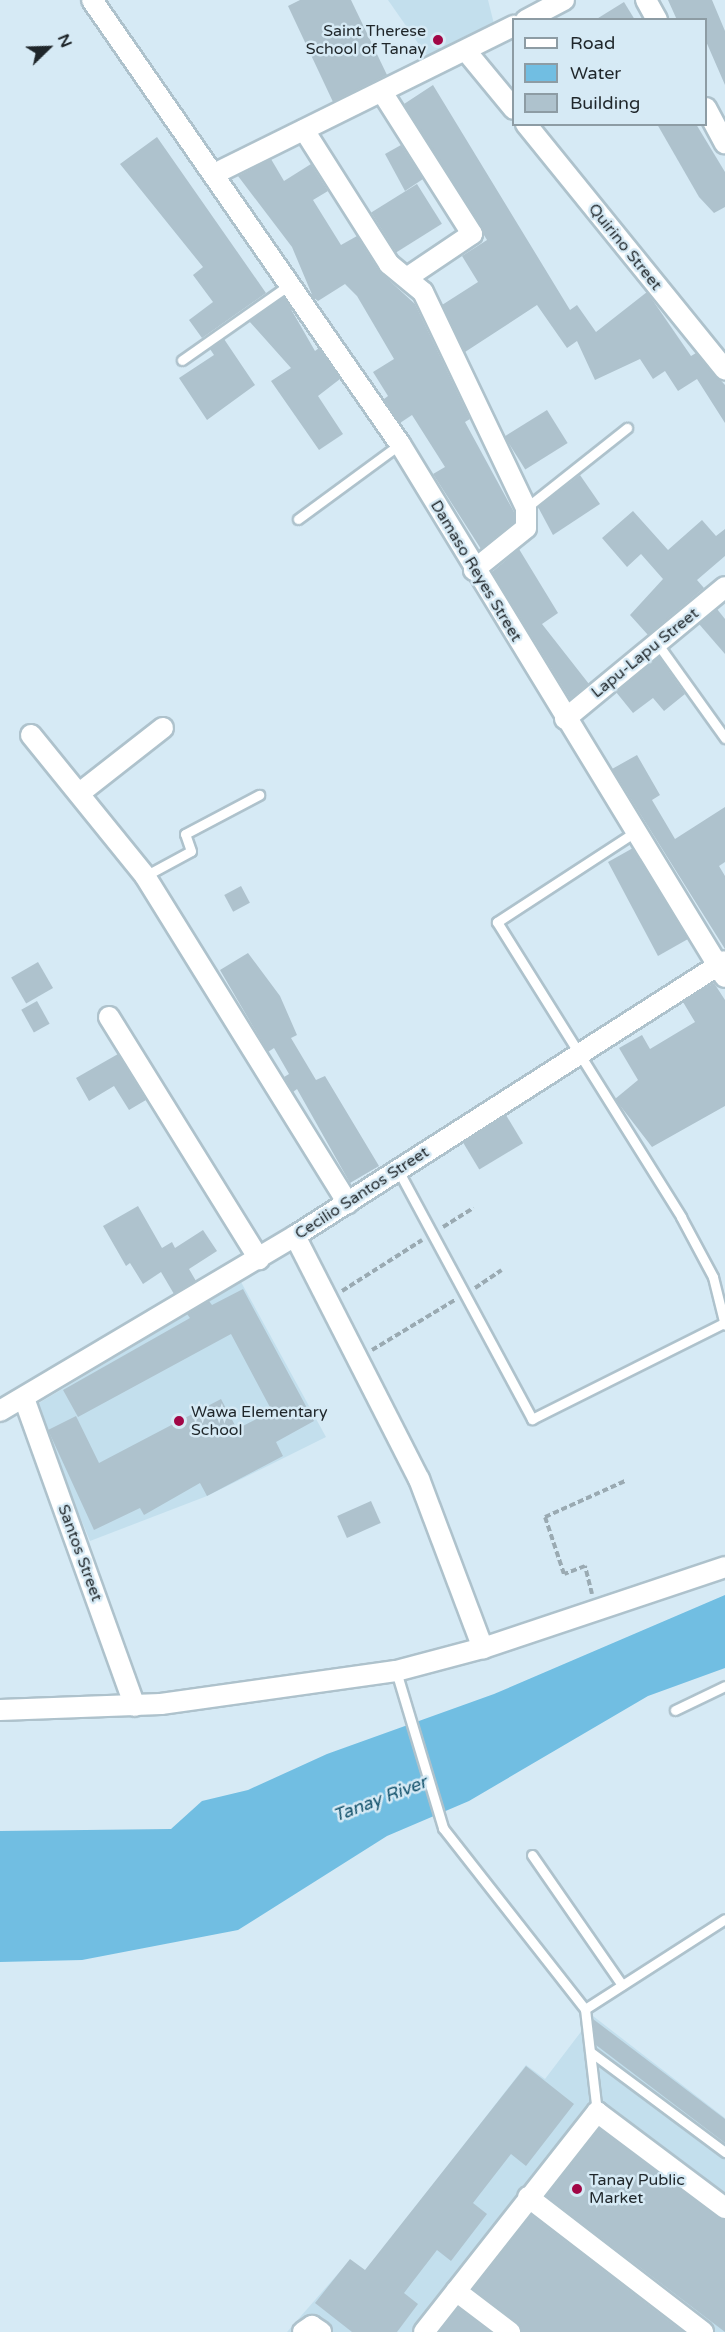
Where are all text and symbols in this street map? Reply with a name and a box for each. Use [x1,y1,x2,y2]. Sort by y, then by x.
north arrow [18,18,78,78]
legend [512,18,707,126]
place label: Saint Therese School of Tanay [306,21,426,59]
text: N [53,31,76,51]
text: Road [570,32,615,54]
marker: Saint Therese School of Tanay [431,33,445,47]
text: Water [570,62,621,84]
text: Building [570,92,640,114]
street label: Quirino Street [584,200,666,294]
street label: Damaso Reyes Street [426,497,526,645]
street label: Lapu-Lapu Street [587,604,703,702]
street label: Cecilio Santos Street [291,1142,433,1244]
place label: Wawa Elementary School [191,1402,327,1440]
marker: Wawa Elementary School [172,1414,186,1428]
street label: Santos Street [54,1502,106,1604]
water label: Tanay River [330,1771,430,1827]
place label: Tanay Public Market [589,2170,685,2208]
marker: Tanay Public Market [570,2182,584,2196]

